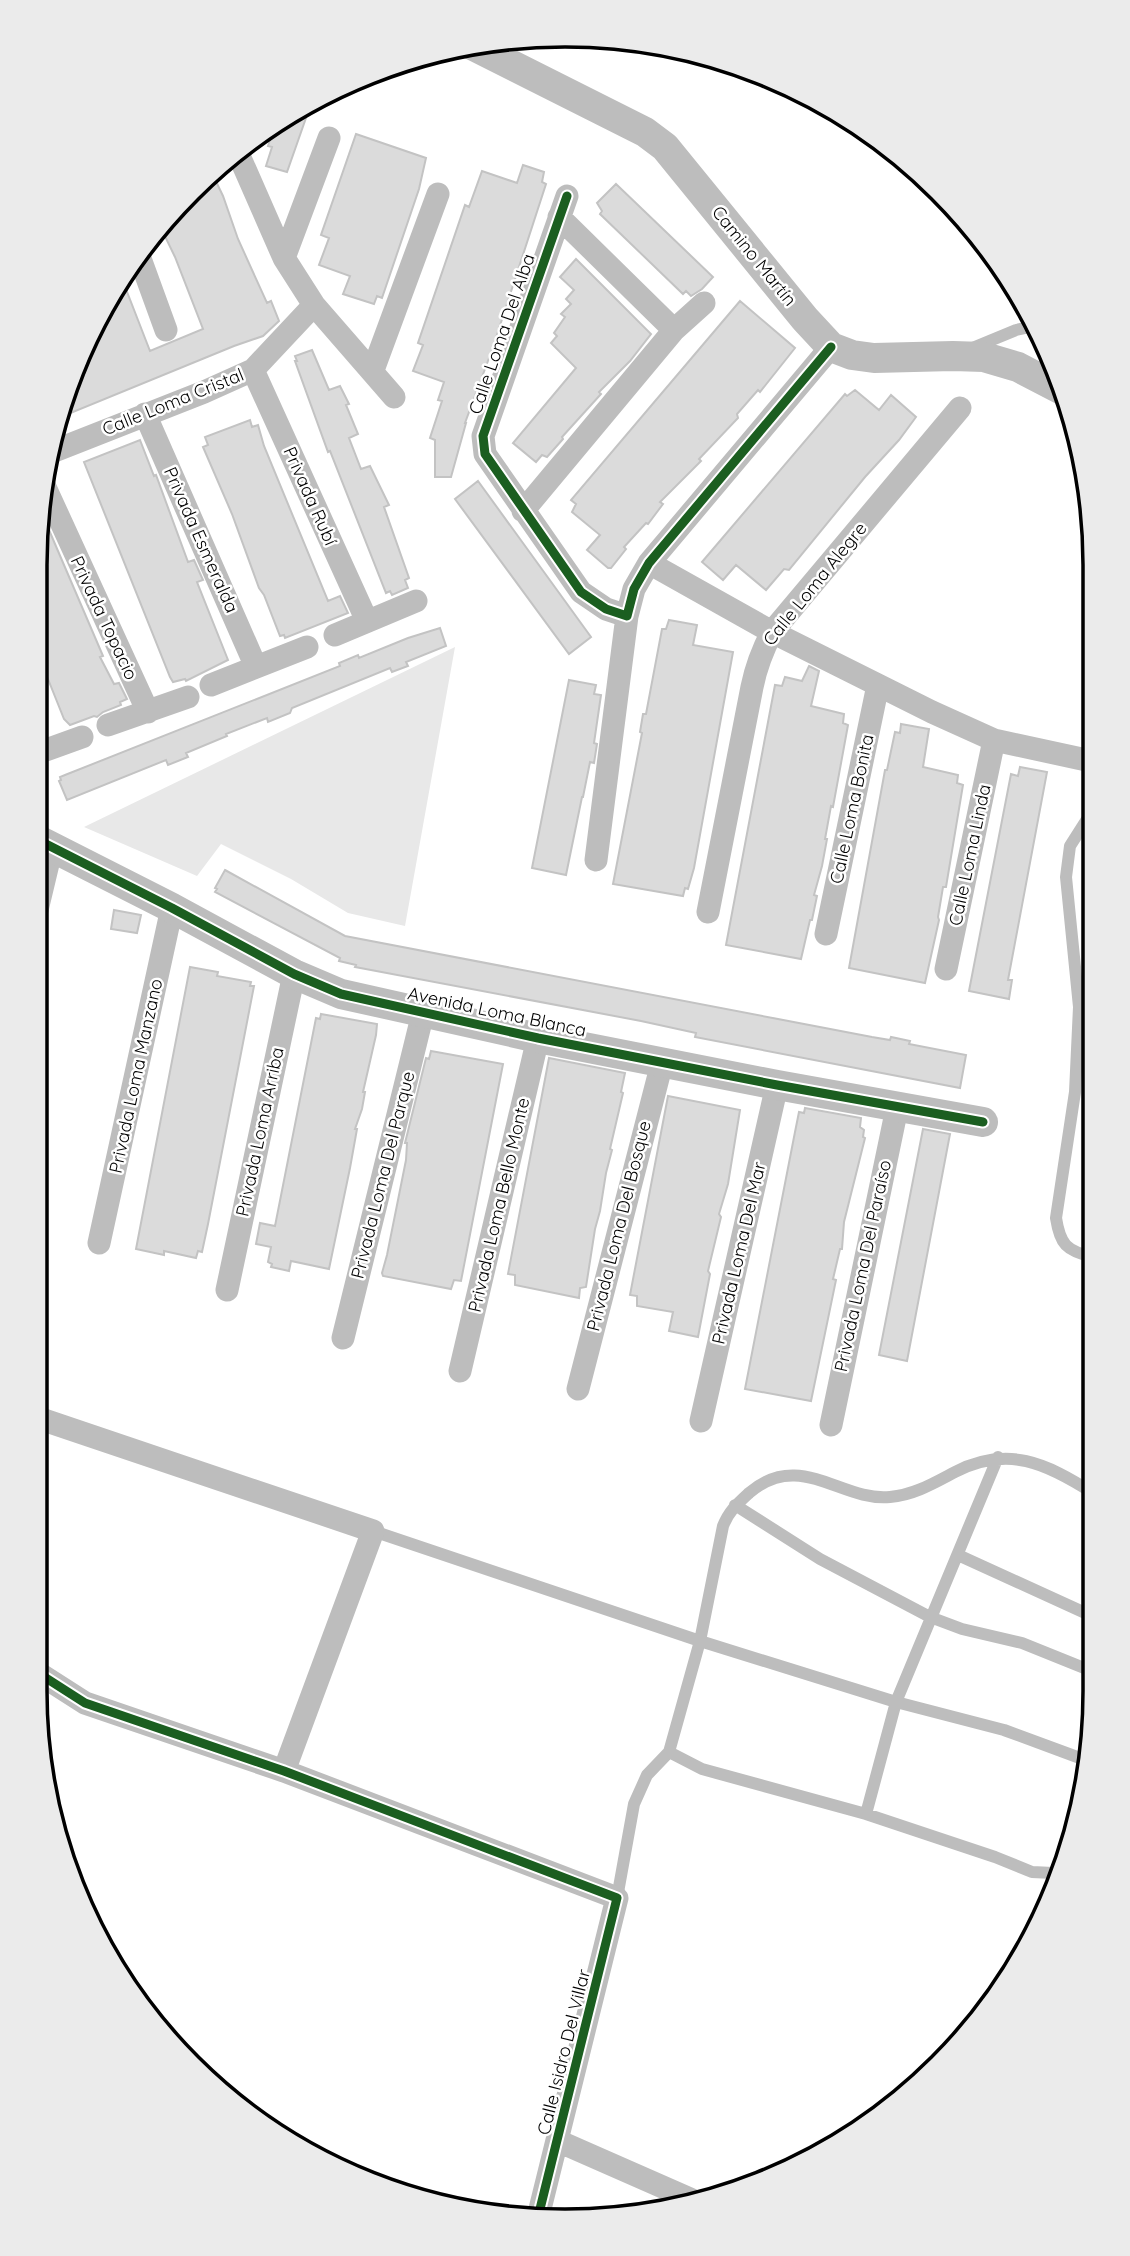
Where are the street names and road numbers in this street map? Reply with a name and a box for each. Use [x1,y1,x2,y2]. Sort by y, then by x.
street label: Camino Martín [707,201,802,310]
street label: Calle Loma Del Alba [463,250,540,417]
street label: Calle Loma Cristal [99,363,247,440]
street label: Privada Rubí [278,443,342,549]
street label: Privada Esmeralda [159,463,244,616]
street label: Calle Loma Alegre [758,517,871,650]
street label: Privada Topacio [66,552,143,683]
street label: Calle Loma Bonita [824,732,879,886]
street label: Calle Loma Linda [943,782,996,928]
street label: Privada Loma Manzano [104,977,167,1175]
street label: Avenida Loma Blanca [406,981,588,1042]
street label: Privada Loma Arriba [230,1045,289,1219]
street label: Privada Loma Del Parque [346,1069,419,1281]
street label: Privada Loma Bello Monte [463,1095,534,1314]
street label: Privada Loma Del Bosque [581,1118,656,1333]
street label: Privada Loma Del Paraíso [829,1158,896,1374]
street label: Privada Loma Del Mar [706,1159,771,1346]
street label: Calle Isidro Del Villar [532,1967,595,2137]

